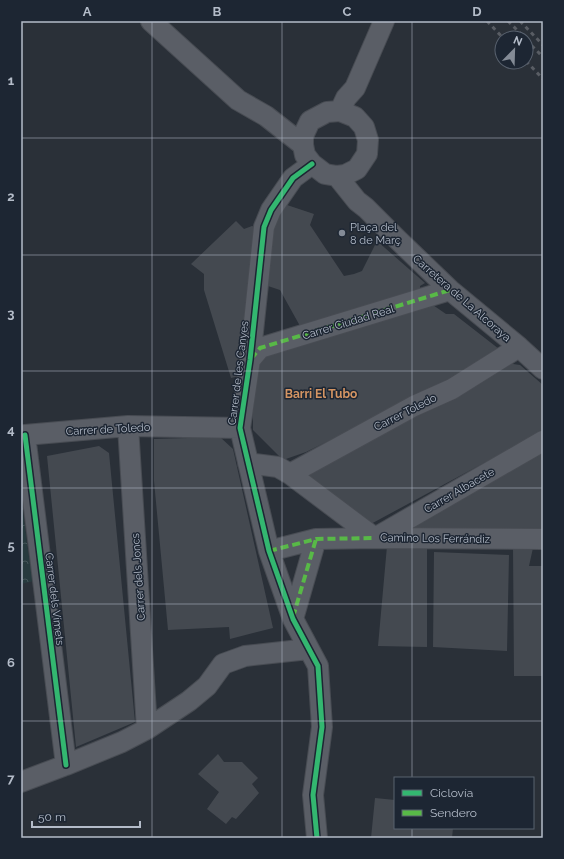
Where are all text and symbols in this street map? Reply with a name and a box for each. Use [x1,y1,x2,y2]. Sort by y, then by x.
text: A [83,4,92,19]
text: B [213,4,222,19]
text: C [343,4,352,19]
text: D [472,4,482,19]
north arrow [494,30,534,70]
text: N [511,34,524,49]
text: 1 [8,73,15,88]
text: 2 [7,189,15,204]
place label: Plaça del 8 de Març [350,221,401,247]
marker: Plaça del 8 de Març [337,228,347,238]
street label: Carretera de La Alcoraya [410,252,513,344]
street label: Carrer Ciudad Real [301,302,396,343]
text: 3 [7,306,15,321]
street label: Carrer de les Canyes [226,320,251,426]
district label: Barri El Tubo [285,387,357,401]
street label: Carrer Toledo [372,391,439,434]
street label: Carrer de Toledo [65,421,151,438]
text: 4 [7,422,15,437]
street label: Carrer Albacete [422,465,497,516]
street label: Camino Los Ferrándiz [380,531,491,546]
street label: Carrer dels Joncs [129,533,148,621]
text: 5 [7,538,15,553]
street label: Carrer dels Vímets [42,552,67,646]
text: 6 [7,655,15,670]
text: 7 [7,771,15,786]
legend [394,777,534,829]
text: Ciclovía [430,786,473,800]
scale bar [32,803,140,829]
text: Sendero [430,806,477,820]
text: 50 m [38,810,66,824]

